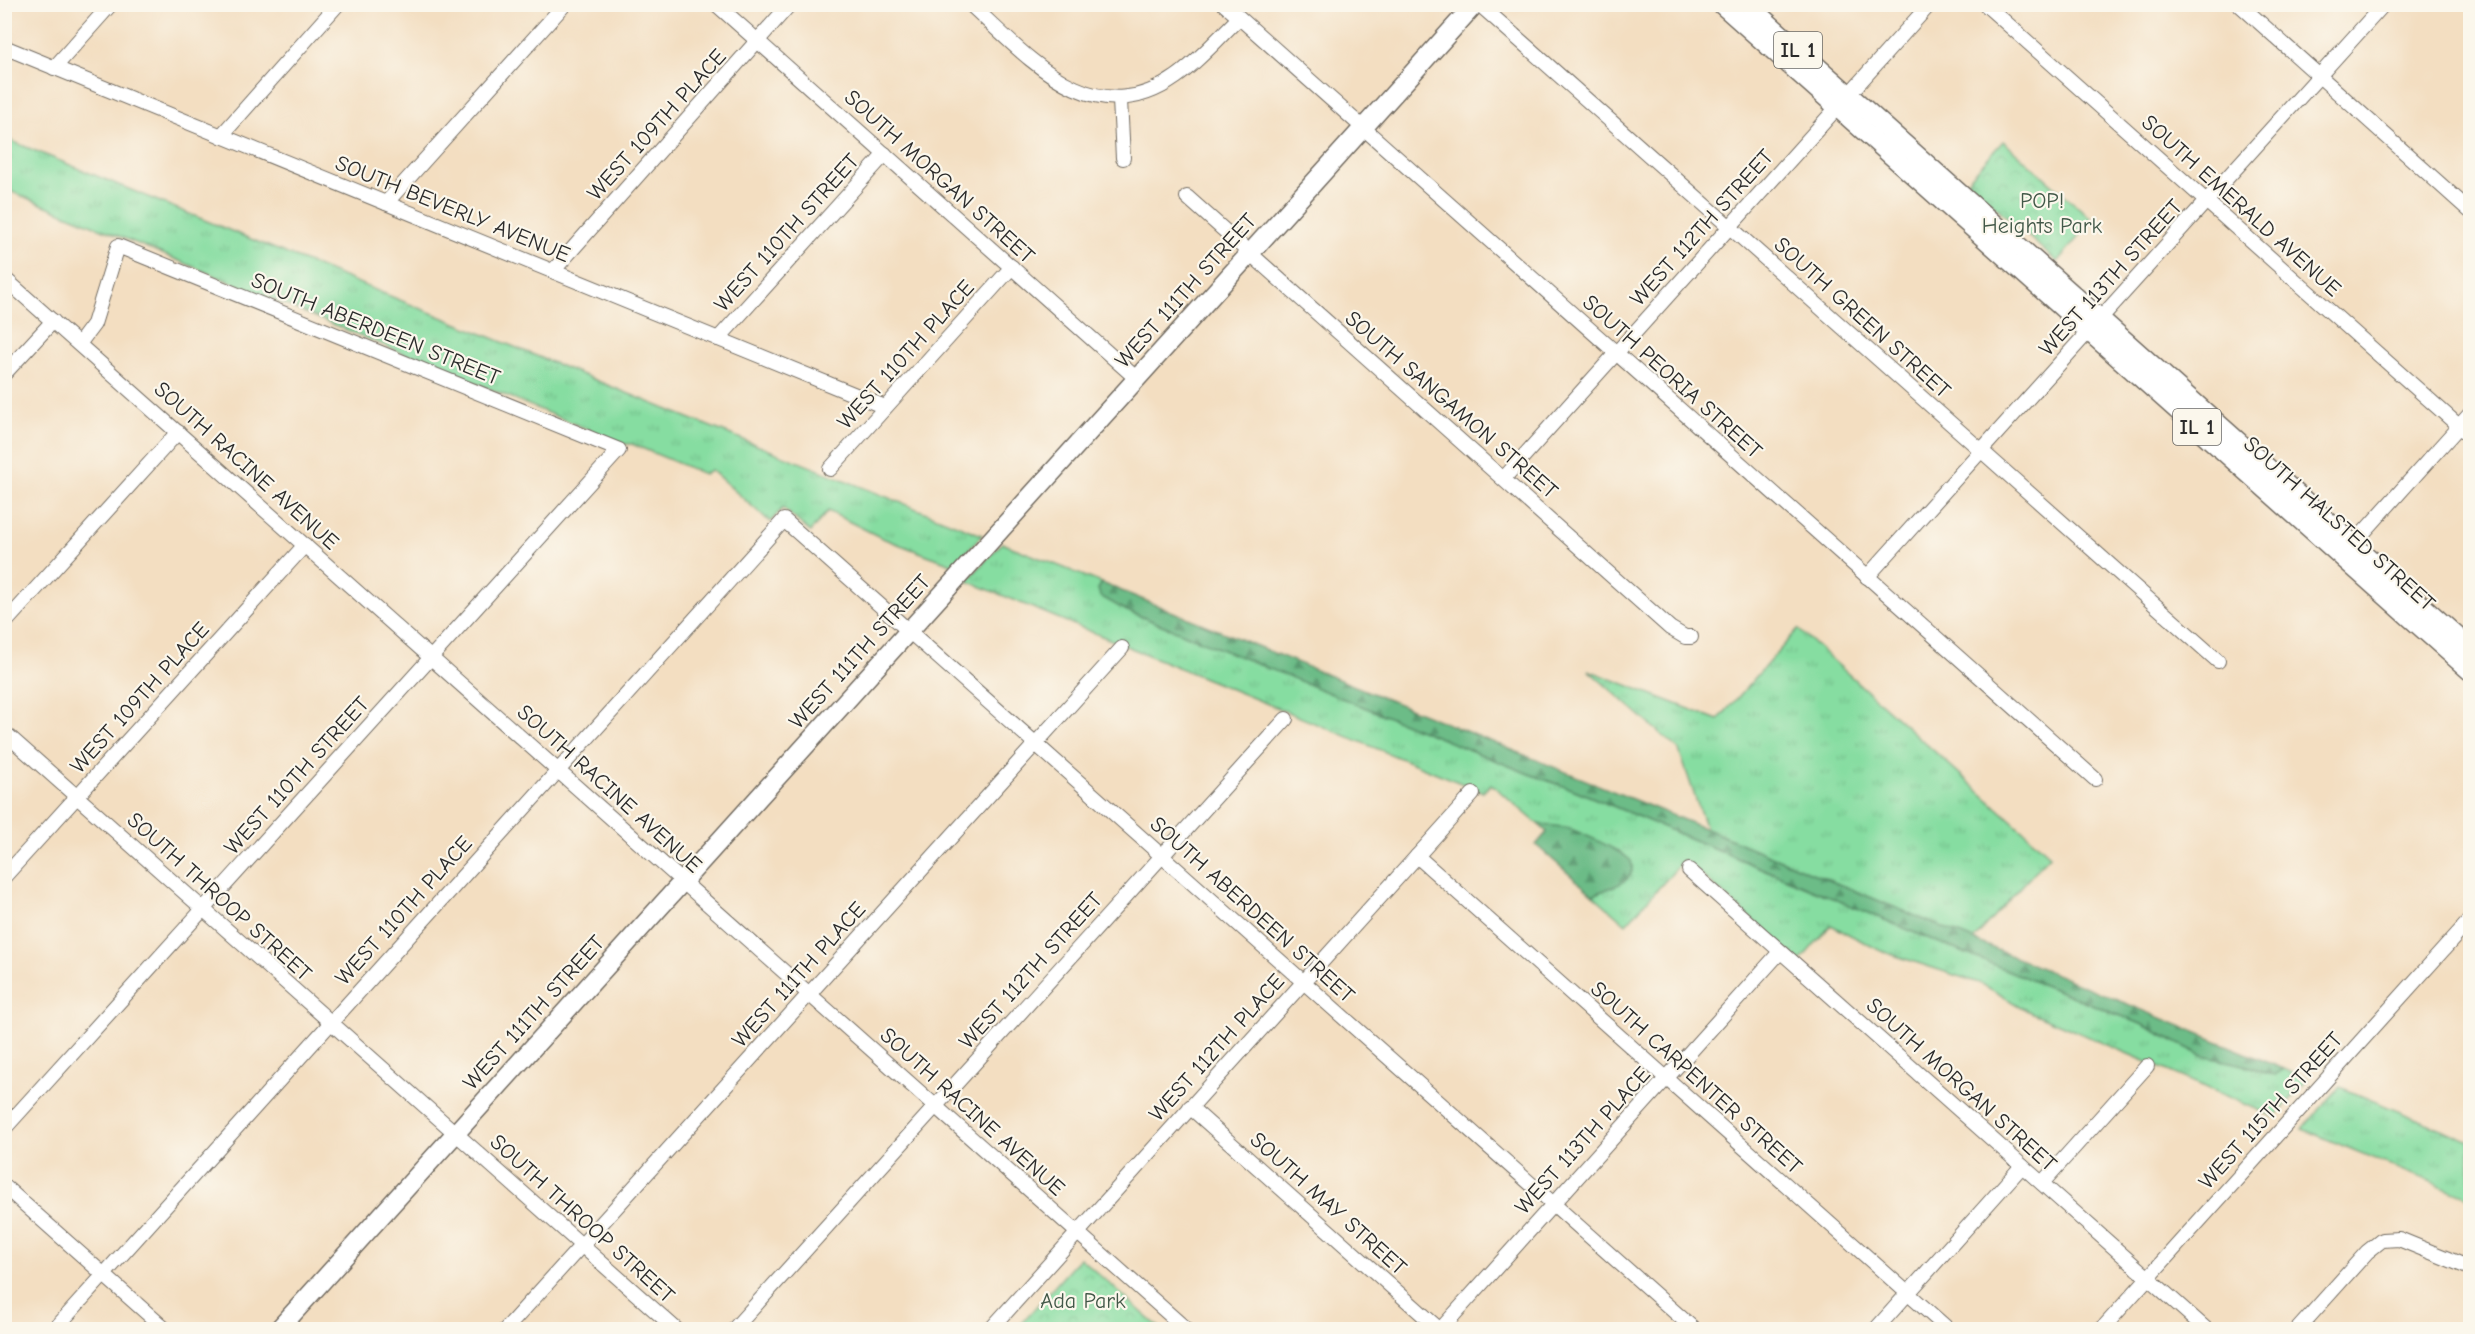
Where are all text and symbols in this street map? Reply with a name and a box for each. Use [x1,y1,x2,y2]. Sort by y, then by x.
road number: IL 1 [1774,32,1822,68]
street label: WEST 109TH PLACE [582,44,732,206]
street label: SOUTH MORGAN STREET [839,84,1040,269]
street label: SOUTH EMERALD AVENUE [2136,109,2346,302]
street label: WEST 112TH STREET [1625,144,1779,311]
street label: WEST 110TH STREET [709,148,865,317]
street label: SOUTH BEVERLY AVENUE [331,150,574,268]
park label: POP! Heights Park [1982,188,2103,239]
street label: WEST 113TH STREET [2034,194,2188,361]
street label: WEST 111TH STREET [1110,208,1262,373]
street label: SOUTH GREEN STREET [1769,232,1956,404]
street label: SOUTH ABERDEEN STREET [247,267,504,391]
street label: WEST 110TH PLACE [832,275,980,435]
street label: SOUTH PEORIA STREET [1577,289,1768,464]
street label: SOUTH SANGAMON STREET [1340,305,1563,505]
street label: SOUTH RACINE AVENUE [149,376,344,555]
road number: IL 1 [2173,409,2221,445]
street label: SOUTH HALSTED STREET [2238,431,2441,617]
street label: WEST 111TH STREET [784,569,936,734]
street label: WEST 109TH PLACE [65,617,215,779]
street label: WEST 110TH STREET [219,691,375,860]
street label: SOUTH RACINE AVENUE [512,699,707,878]
street label: SOUTH THROOP STREET [122,807,317,987]
street label: SOUTH ABERDEEN STREET [1145,811,1360,1009]
street label: WEST 110TH PLACE [330,831,478,991]
street label: WEST 112TH STREET [954,887,1108,1054]
street label: WEST 111TH PLACE [727,896,871,1053]
street label: WEST 111TH STREET [458,930,610,1095]
street label: WEST 112TH PLACE [1144,968,1290,1127]
street label: SOUTH CARPENTER STREET [1585,976,1808,1180]
street label: SOUTH MORGAN STREET [1861,992,2062,1177]
street label: SOUTH RACINE AVENUE [875,1022,1070,1201]
street label: WEST 115TH STREET [2193,1026,2348,1194]
street label: WEST 113TH PLACE [1510,1062,1656,1220]
street label: SOUTH MAY STREET [1245,1127,1412,1281]
street label: SOUTH THROOP STREET [485,1129,680,1309]
park label: Ada Park [1040,1288,1126,1314]

